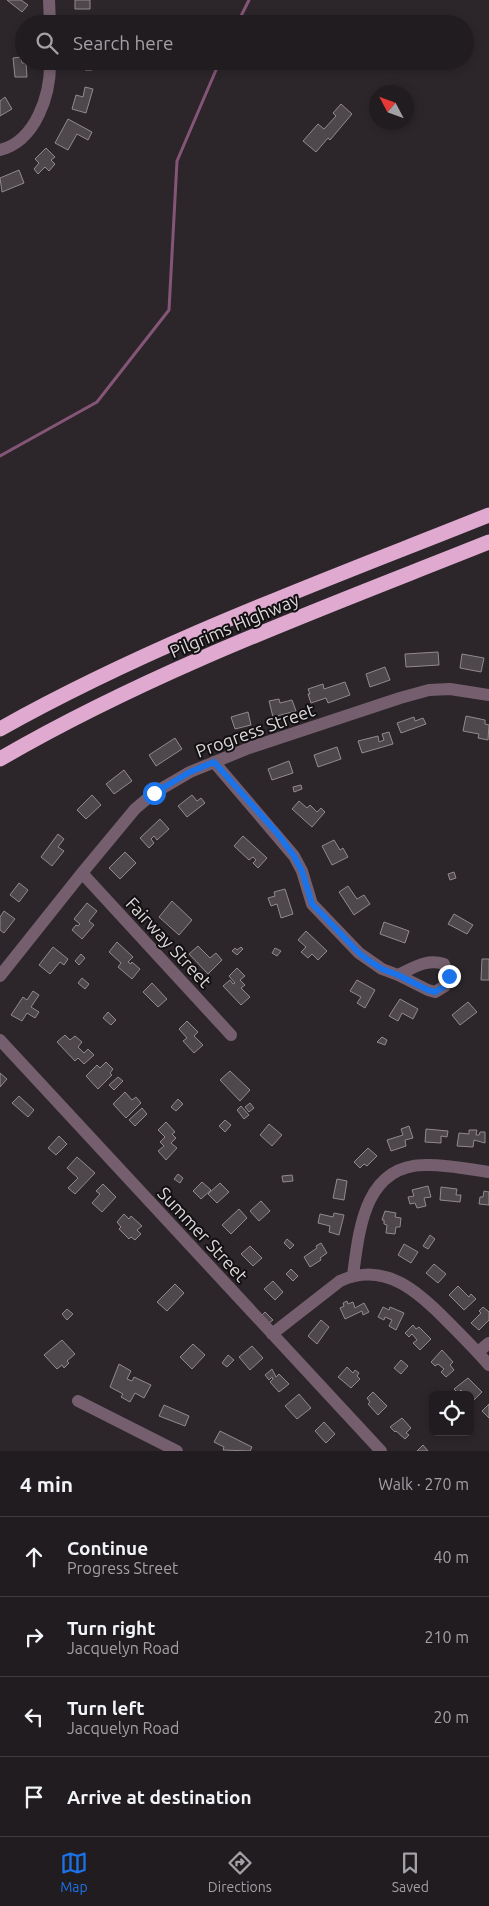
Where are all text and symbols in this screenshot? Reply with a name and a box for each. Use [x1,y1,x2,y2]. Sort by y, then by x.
search box [15,15,474,70]
icon: search [33,29,61,57]
text: Search here [73,32,173,54]
north arrow [369,85,414,130]
street label: Pilgrims Highway [166,589,302,661]
street label: Progress Street [193,699,317,761]
route start [143,782,166,805]
street label: Fairway Street [122,893,216,991]
route end [438,965,461,988]
street label: Summer Street [154,1183,252,1285]
map controls [429,1391,474,1436]
button: locate [429,1391,474,1436]
text: 4 min [20,1472,73,1496]
text: Walk · 270 m [378,1475,469,1493]
text: Continue [67,1537,148,1559]
icon: ahead [20,1543,48,1571]
text: 40 m [433,1548,469,1566]
text: Progress Street [67,1559,178,1577]
text: Turn right [67,1617,155,1639]
icon: right [20,1623,48,1651]
text: 210 m [424,1628,469,1646]
text: Jacquelyn Road [67,1639,179,1657]
text: Turn left [67,1697,145,1719]
icon: left [20,1703,48,1731]
text: 20 m [433,1708,469,1726]
text: Jacquelyn Road [67,1719,179,1737]
icon: arrive [20,1783,48,1811]
text: Arrive at destination [67,1786,252,1808]
tab: Map [60,1849,88,1895]
tab: Directions [208,1849,272,1895]
tab: Saved [392,1849,429,1895]

